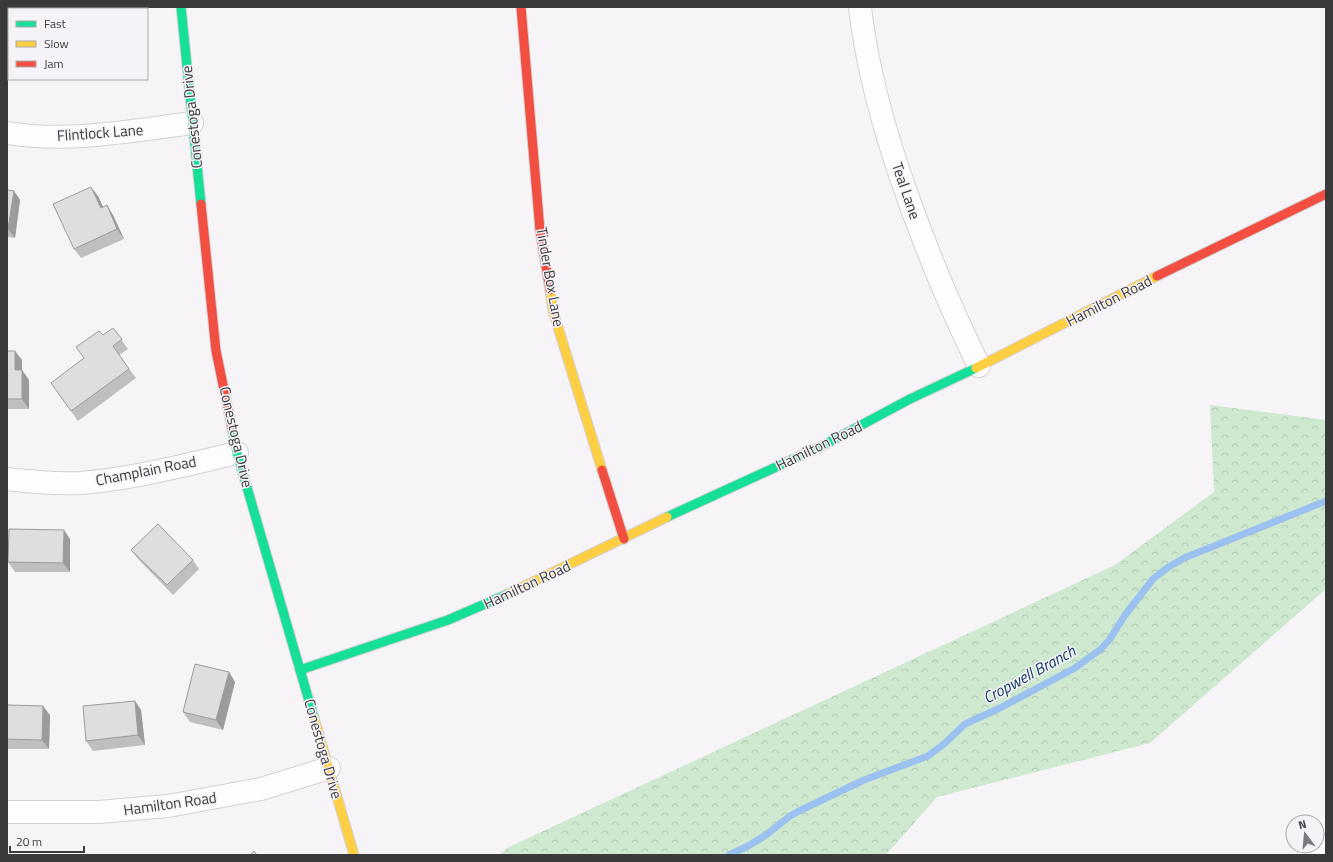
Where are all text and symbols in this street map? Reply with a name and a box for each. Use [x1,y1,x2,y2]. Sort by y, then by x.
legend [8,8,148,80]
text: Fast [44,14,67,33]
text: Slow [44,34,69,53]
text: Jam [44,54,64,73]
street label: Conestoga Drive [175,65,208,170]
street label: Flintlock Lane [56,118,144,147]
street label: Teal Lane [886,159,927,222]
street label: Tinder Box Lane [530,225,571,328]
street label: Hamilton Road [1062,269,1156,332]
street label: Conestoga Drive [214,384,259,490]
street label: Hamilton Road [772,415,866,476]
street label: Champlain Road [94,449,198,492]
street label: Hamilton Road [479,554,574,615]
water label: Cropwell Branch [978,638,1081,709]
street label: Conestoga Drive [298,696,349,802]
street label: Hamilton Road [122,786,218,821]
north arrow [1285,814,1325,854]
text: N [1296,816,1308,833]
scale bar [10,828,84,854]
text: 20 m [16,832,42,851]

